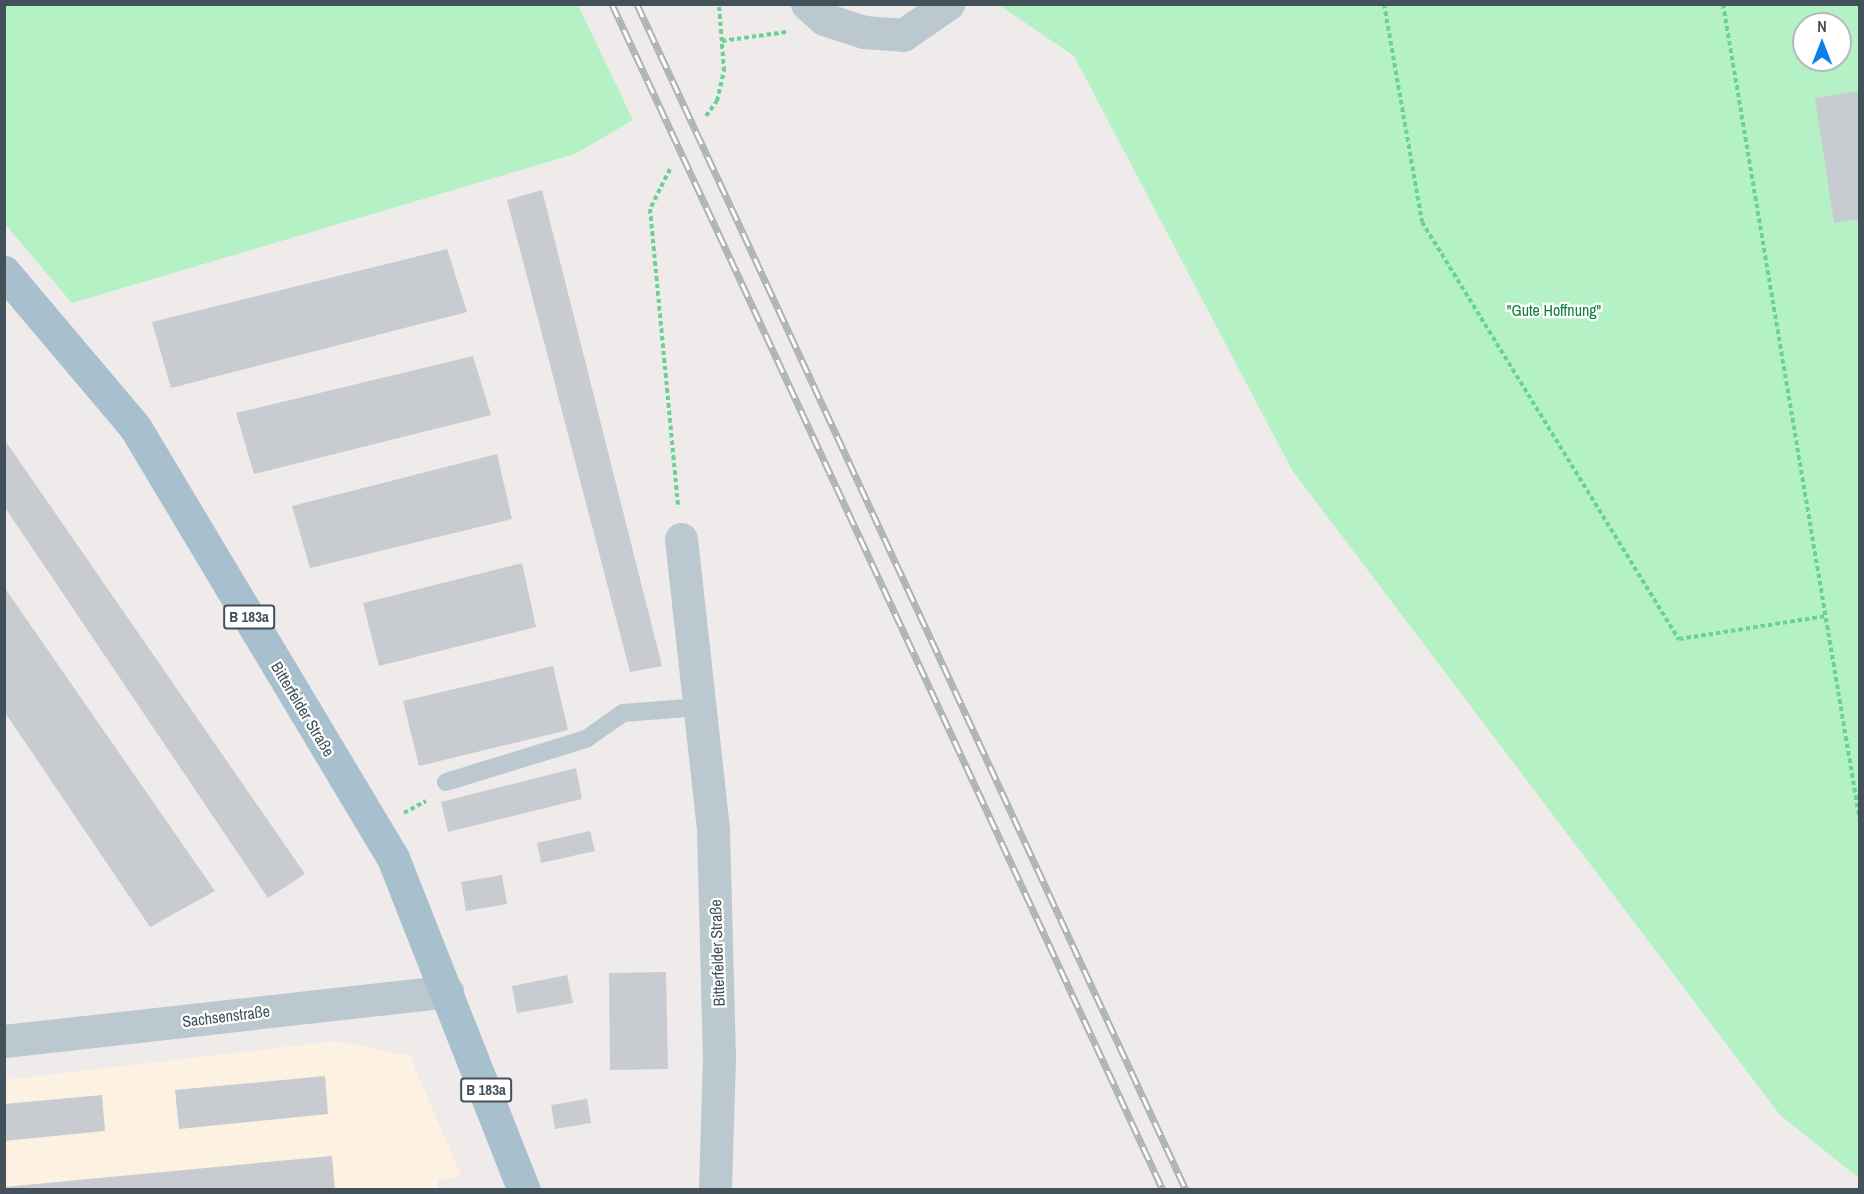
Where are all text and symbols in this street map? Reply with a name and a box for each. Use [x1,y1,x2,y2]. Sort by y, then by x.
north arrow [1792,12,1852,72]
text: N [1817,15,1827,37]
park label: "Gute Hoffnung" [1507,300,1601,320]
road number: B 183a [222,605,276,629]
street label: Bitterfelder Straße [267,658,339,760]
street label: Bitterfelder Straße [706,899,728,1007]
street label: Sachsenstraße [181,1001,271,1031]
road number: B 183a [459,1078,513,1102]

